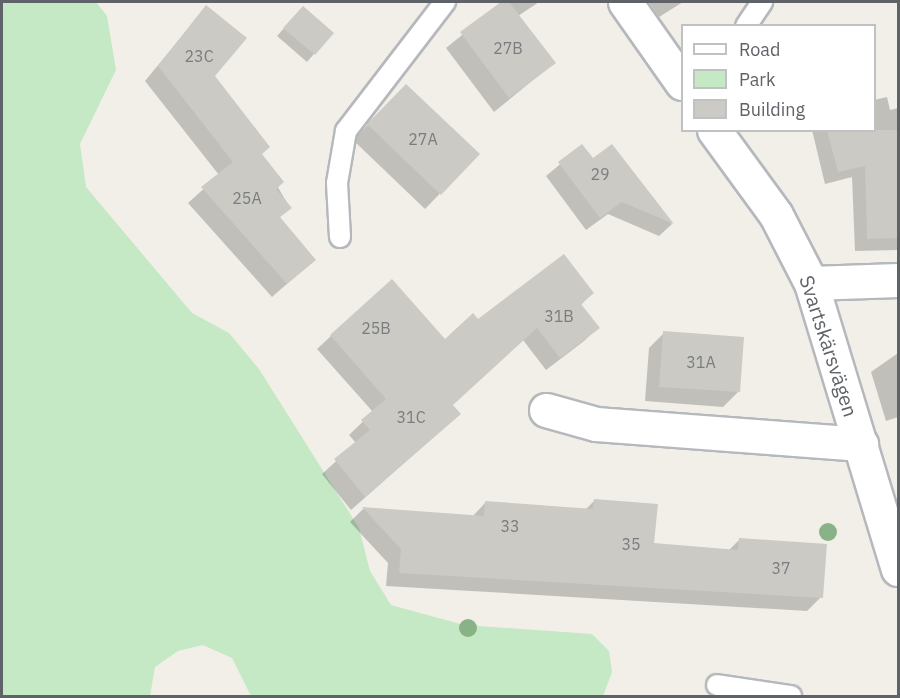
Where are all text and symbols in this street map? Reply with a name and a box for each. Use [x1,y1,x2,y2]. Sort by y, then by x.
legend [681,24,876,132]
house number: 27B [493,38,523,58]
text: Road [739,38,780,61]
house number: 23C [184,46,214,66]
text: Park [739,68,775,91]
text: Building [739,98,805,121]
house number: 27A [408,129,438,149]
house number: 29 [590,164,610,184]
house number: 25A [232,188,262,208]
street label: Svartskärsvägen [795,272,863,420]
house number: 31B [544,306,574,326]
house number: 25B [361,318,391,338]
house number: 31A [686,352,716,372]
house number: 31C [396,407,426,427]
house number: 33 [500,516,520,536]
house number: 35 [621,534,641,554]
house number: 37 [771,558,791,578]

